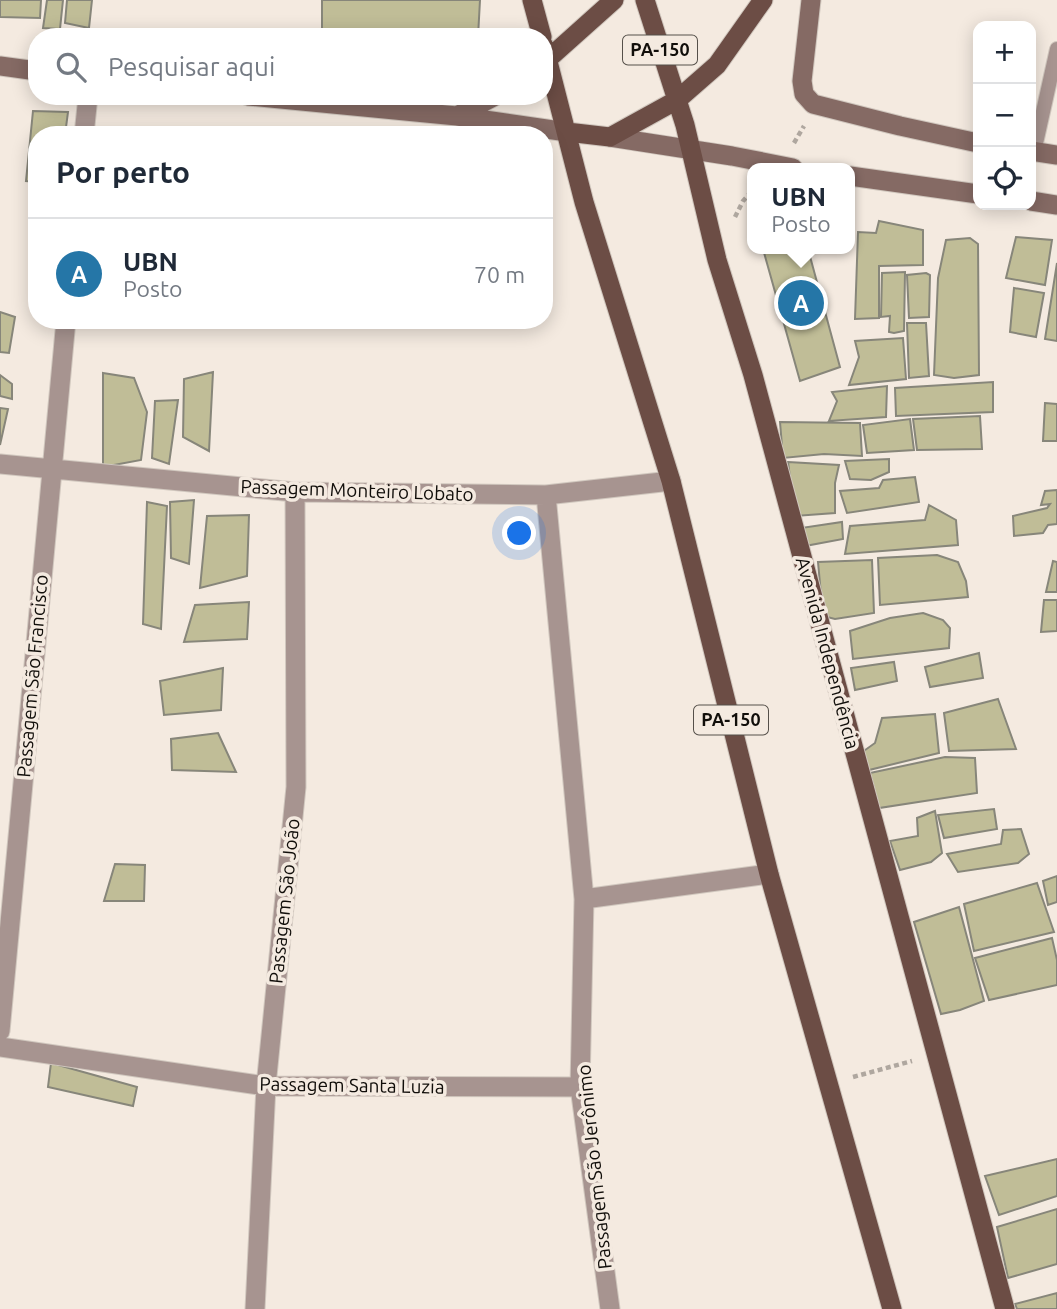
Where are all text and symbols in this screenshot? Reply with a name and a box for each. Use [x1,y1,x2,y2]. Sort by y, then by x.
map controls [973,21,1036,210]
button: + [973,21,1036,84]
search box [28,28,553,105]
road number: PA-150 [623,36,697,64]
icon: search [52,48,90,86]
text: Pesquisar aqui [108,52,275,81]
button: − [973,84,1036,147]
button: locate [973,147,1036,210]
text: Por perto [56,155,190,189]
popup [747,163,855,254]
text: UBN [771,182,826,211]
text: Posto [771,211,831,236]
text: UBN [123,247,178,276]
text: A [71,262,87,287]
text: 70 m [474,262,525,287]
text: Posto [123,276,182,301]
pin: A [778,277,824,329]
street label: Passagem Monteiro Lobato [240,475,474,505]
your location [502,516,536,550]
street label: Avenida Independência [792,555,864,751]
street label: Passagem São Francisco [12,574,52,778]
road number: PA-150 [694,706,768,734]
street label: Passagem São João [264,817,304,985]
street label: Passagem São Jerônimo [572,1064,616,1270]
street label: Passagem Santa Luzia [259,1072,445,1098]

